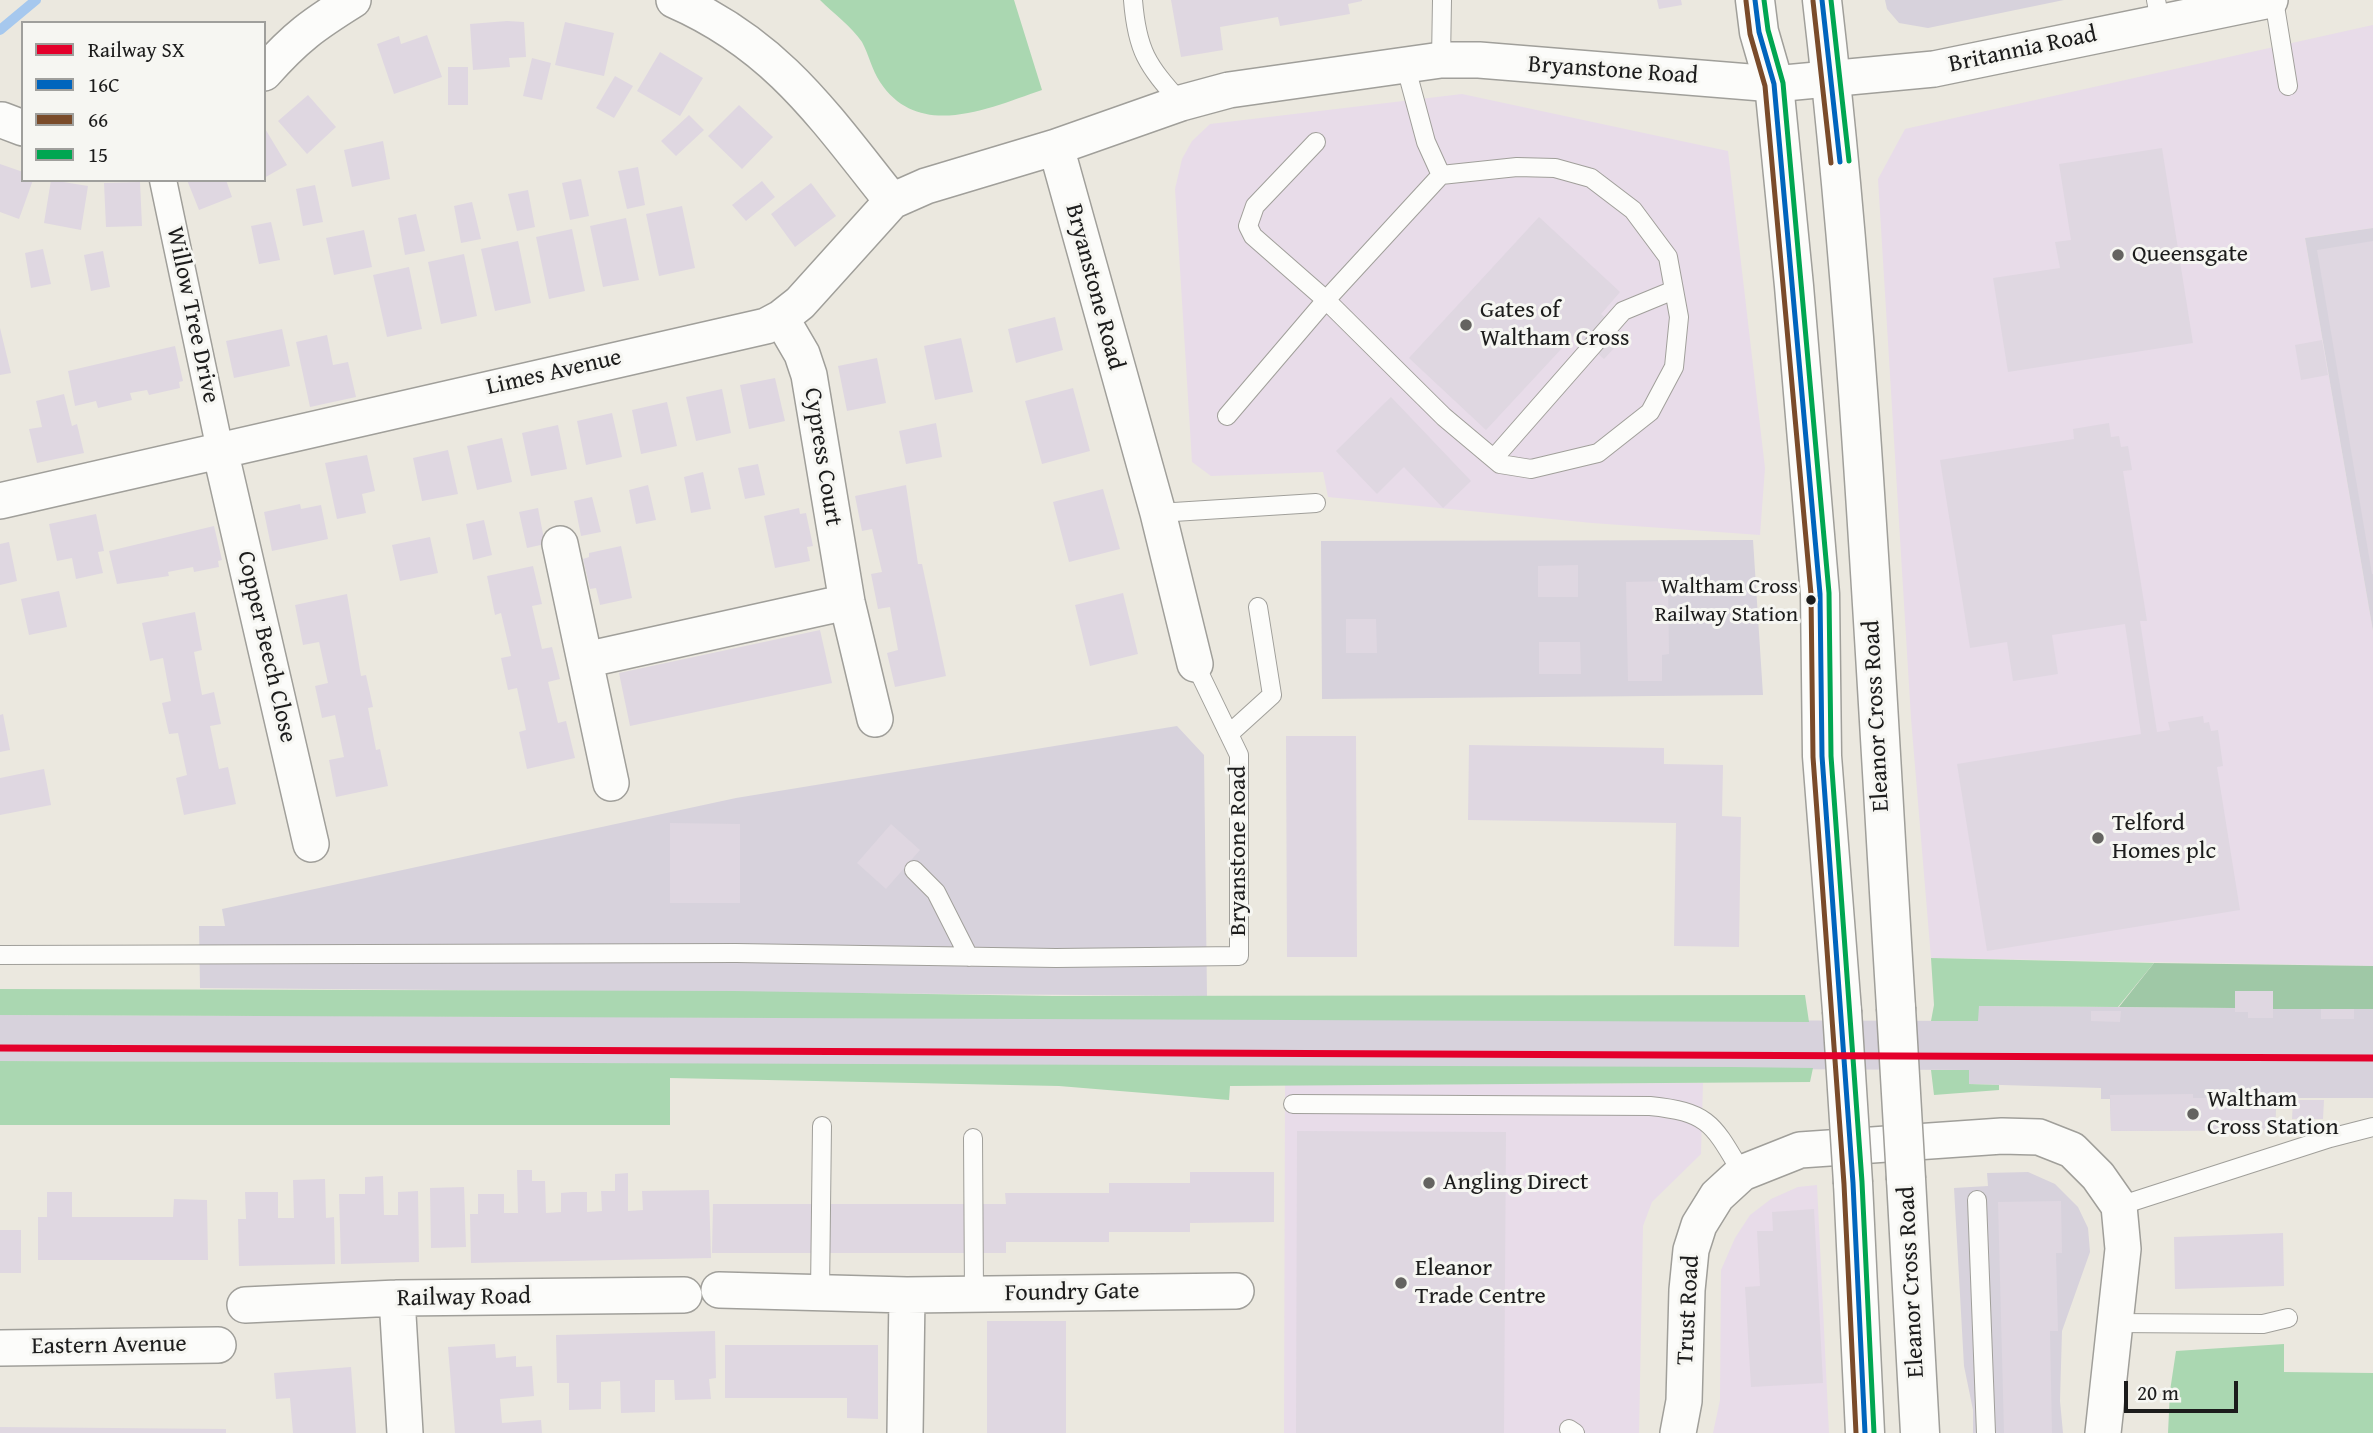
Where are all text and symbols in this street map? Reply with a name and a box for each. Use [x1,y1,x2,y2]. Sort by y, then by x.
street label: Britannia Road [1946,20,2100,80]
legend [21,21,266,182]
text: Railway SX [88,34,185,65]
street label: Bryanstone Road [1527,51,1699,91]
text: 16C [88,69,120,100]
text: 66 [88,104,108,135]
text: 15 [88,139,108,170]
street label: Bryanstone Road [1058,201,1130,373]
street label: Willow Tree Drive [159,224,225,406]
place label: Queensgate [2132,241,2248,269]
marker: Queensgate [2110,247,2126,263]
place label: Gates of Waltham Cross [1480,297,1630,353]
marker: Gates of Waltham Cross [1458,317,1474,333]
street label: Limes Avenue [484,343,624,403]
street label: Cypress Court [797,386,847,528]
street label: Copper Beech Close [230,548,302,746]
place label: Waltham Cross Railway Station [1655,574,1798,626]
marker: Waltham Cross Railway Station [1804,593,1818,607]
street label: Eleanor Cross Road [1858,620,1896,812]
street label: Bryanstone Road [1225,766,1253,936]
place label: Telford Homes plc [2112,810,2216,866]
marker: Telford Homes plc [2090,830,2106,846]
place label: Waltham Cross Station [2207,1086,2339,1142]
marker: Waltham Cross Station [2185,1106,2201,1122]
place label: Angling Direct [1443,1169,1588,1197]
marker: Angling Direct [1421,1175,1437,1191]
street label: Eleanor Cross Road [1893,1186,1931,1378]
street label: Trust Road [1672,1254,1706,1366]
place label: Eleanor Trade Centre [1415,1255,1546,1311]
marker: Eleanor Trade Centre [1393,1275,1409,1291]
street label: Foundry Gate [1004,1277,1140,1309]
street label: Railway Road [397,1282,531,1314]
street label: Eastern Avenue [31,1330,187,1362]
scale bar [2128,1366,2242,1410]
text: 20 m [2137,1377,2179,1408]

